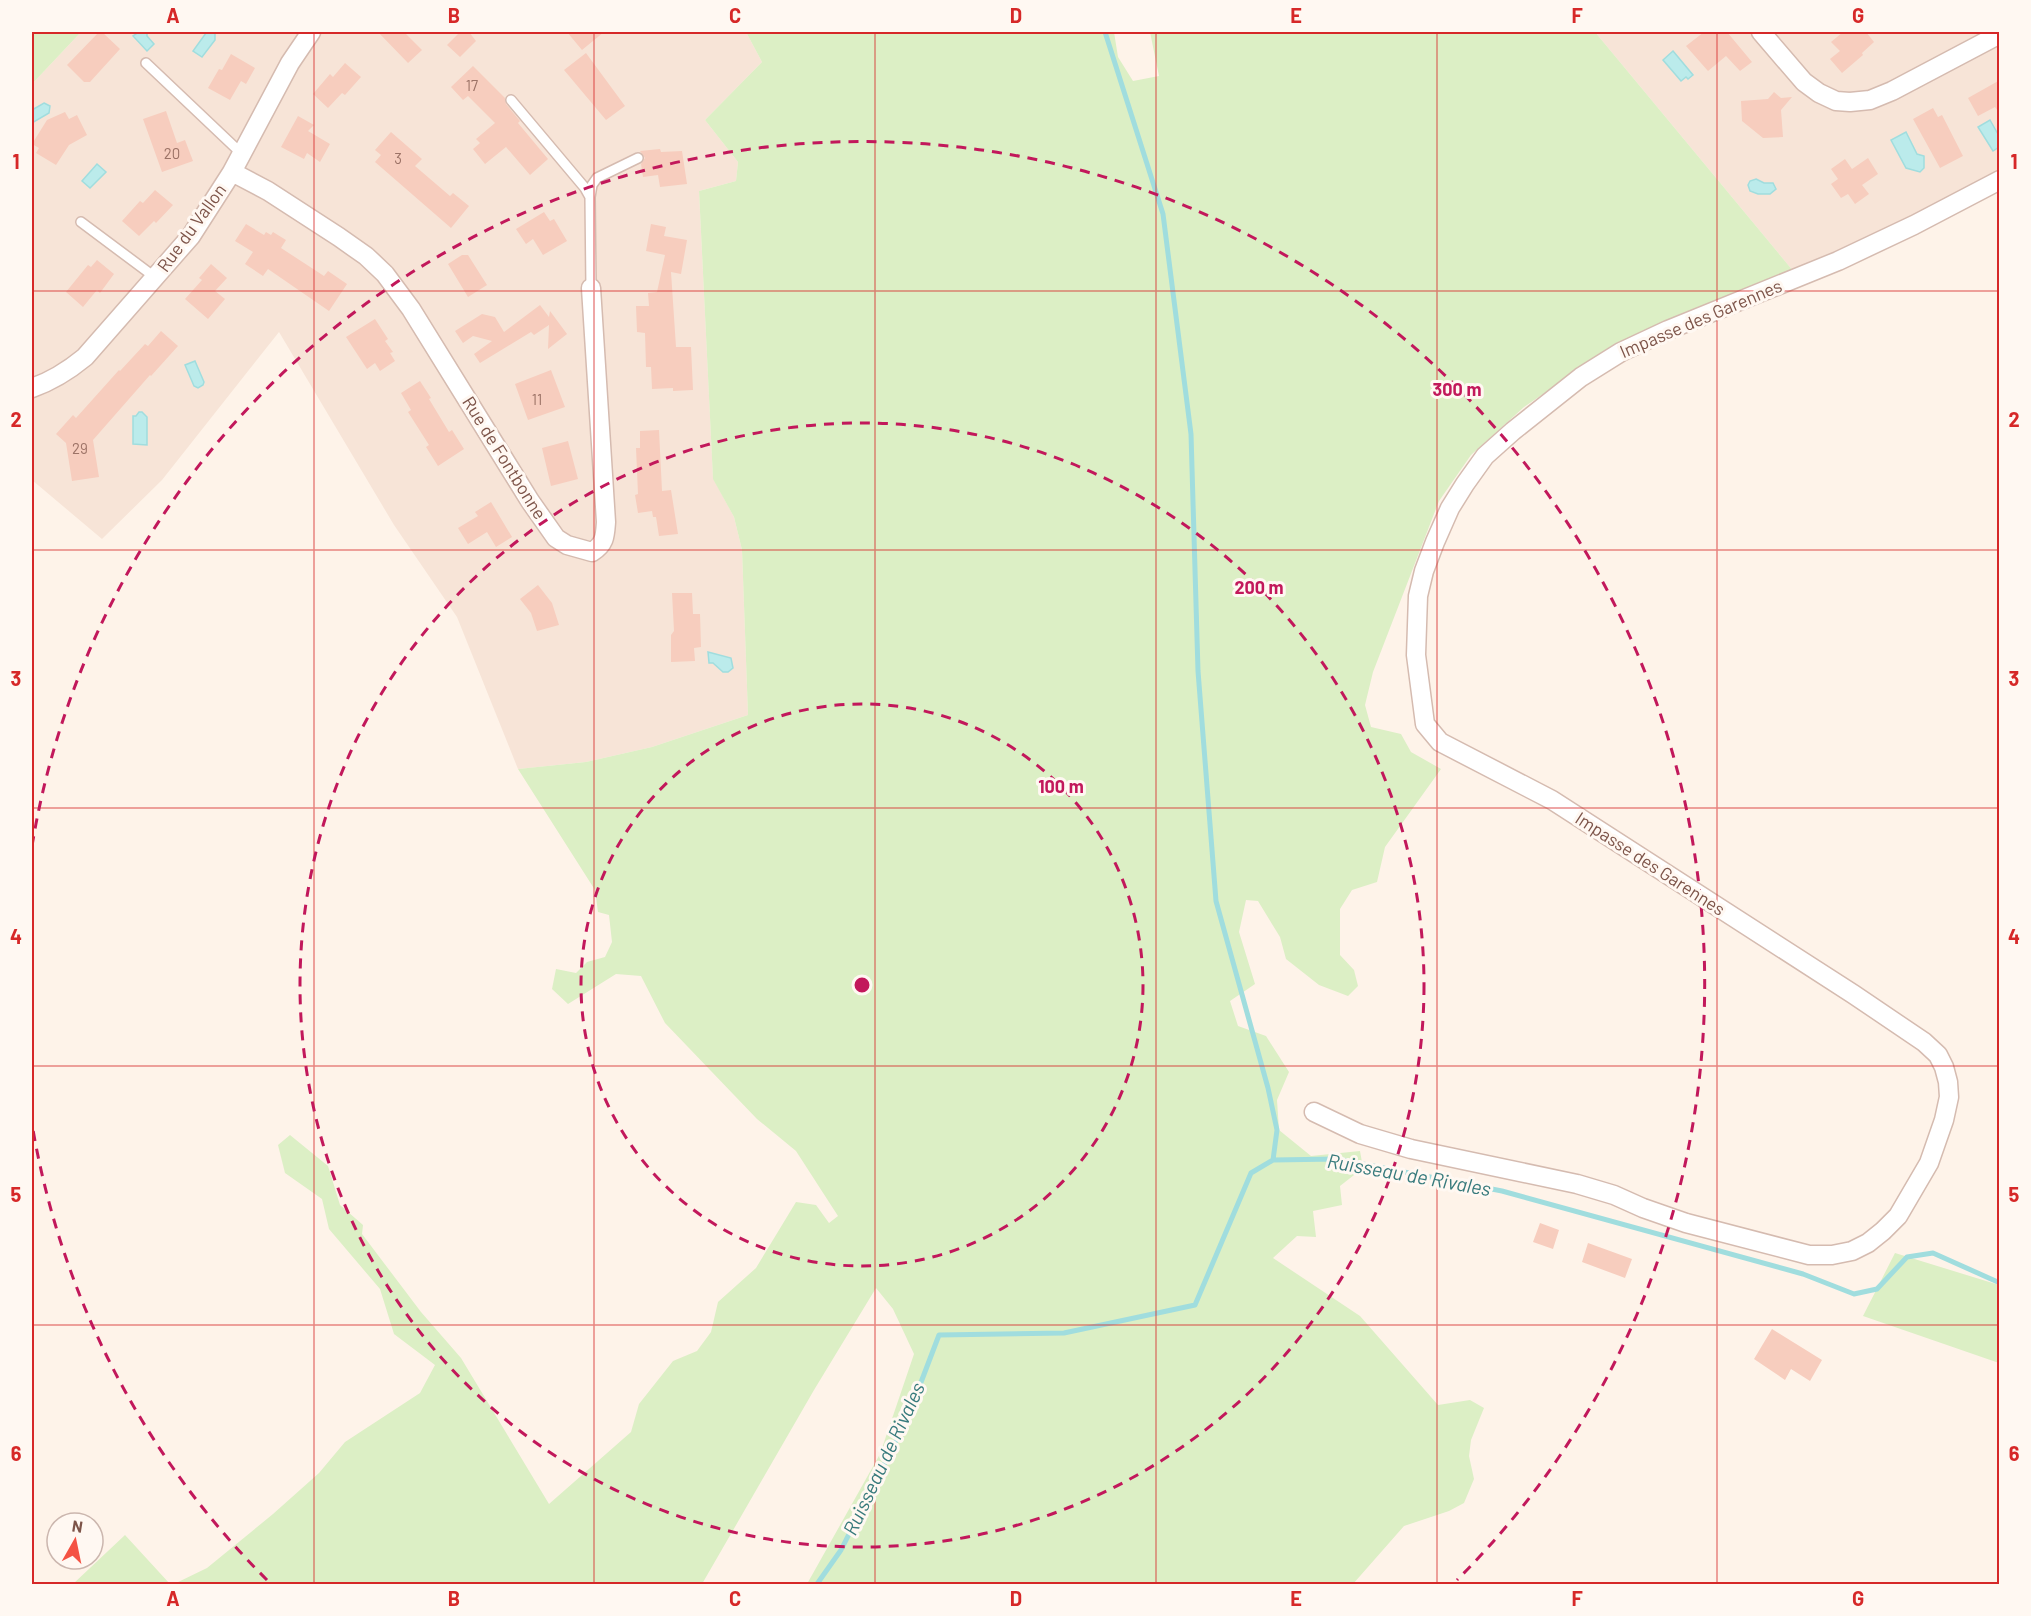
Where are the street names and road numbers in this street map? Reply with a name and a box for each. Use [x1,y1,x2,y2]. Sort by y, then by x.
street label: Rue du Vallon [152,179,231,276]
street label: Impasse des Garennes [1616,274,1785,362]
street label: Rue de Fontbonne [458,392,551,523]
street label: Impasse des Garennes [1572,807,1729,920]

